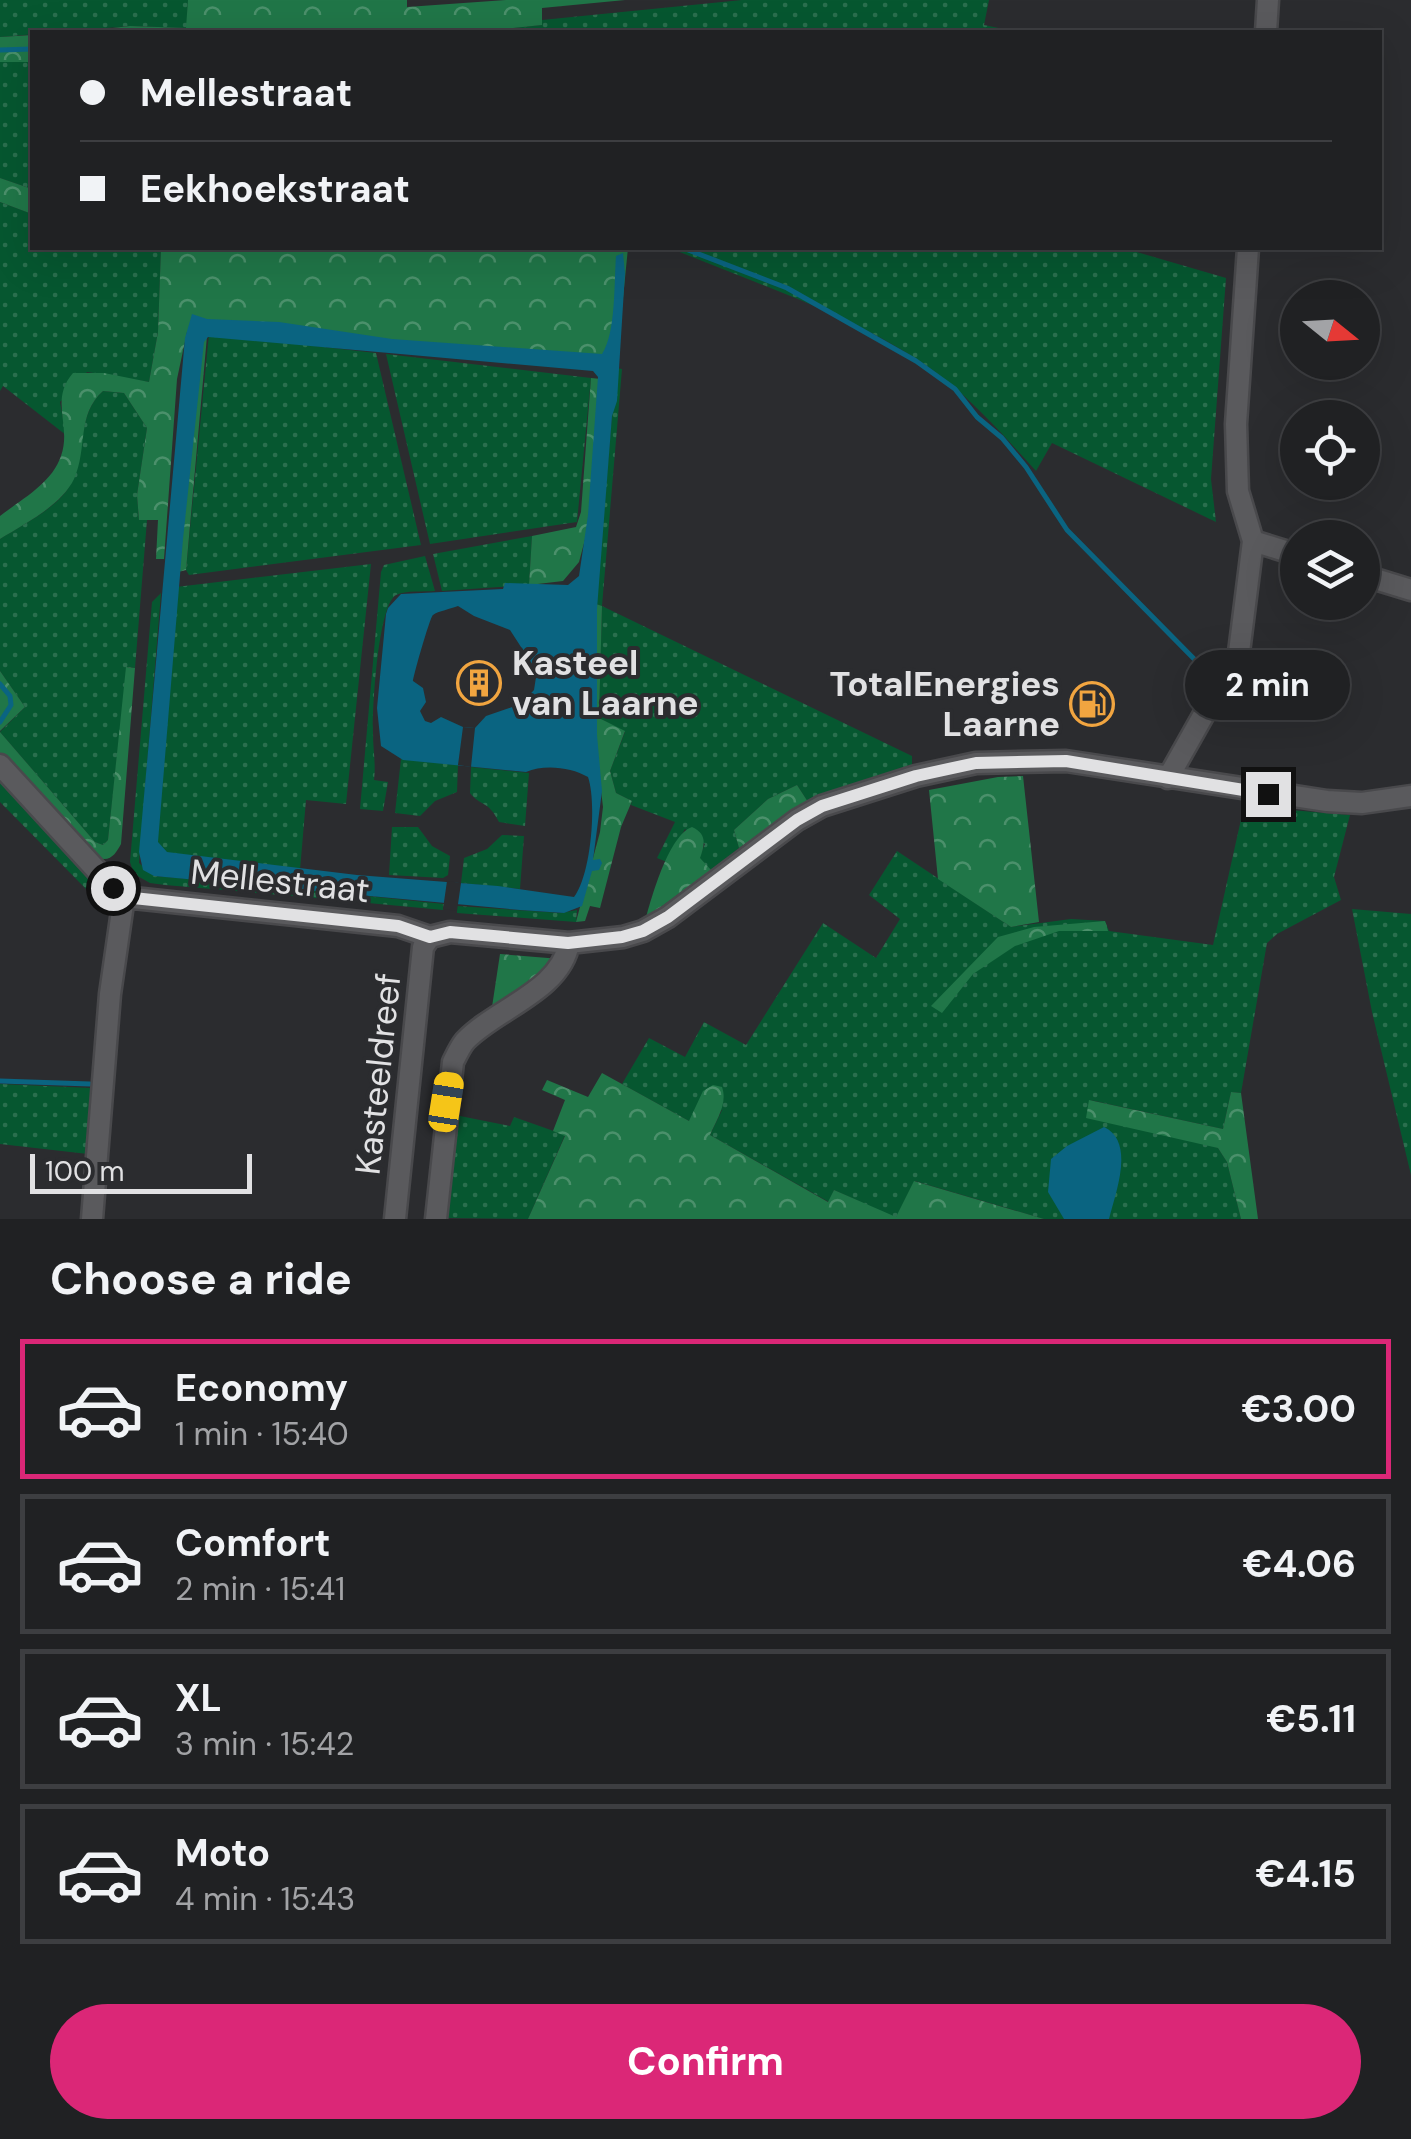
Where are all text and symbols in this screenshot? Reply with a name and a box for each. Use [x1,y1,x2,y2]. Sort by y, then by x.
text: Mellestraat [140,68,352,118]
text: Eekhoekstraat [140,164,410,214]
north arrow [1280,280,1380,380]
map controls [1280,280,1380,620]
button: locate [1280,400,1380,500]
button: layers [1280,520,1380,620]
place label: Kasteel van Laarne [512,640,699,726]
callout: 2 min [1186,649,1350,719]
building icon: Kasteel van Laarne [456,660,502,706]
place label: TotalEnergies Laarne [829,661,1060,747]
text: 2 min [1225,664,1310,706]
fuel station icon: TotalEnergies Laarne [1069,681,1115,727]
route end [1246,772,1291,817]
street label: Mellestraat [188,849,372,913]
route start [91,866,136,911]
street label: Kasteeldreef [345,971,411,1177]
car [426,1070,466,1134]
scale bar [30,1149,252,1194]
text: 100 m [45,1153,124,1190]
text: Choose a ride [50,1249,352,1308]
text: Economy [175,1363,348,1413]
icon: car [55,1364,145,1454]
text: €3.00 [1242,1384,1356,1434]
text: 1 min · 15:40 [175,1413,349,1455]
text: Comfort [175,1518,331,1568]
icon: car [55,1519,145,1609]
text: €4.06 [1242,1539,1356,1589]
text: 2 min · 15:41 [175,1568,345,1610]
text: XL [175,1673,222,1723]
icon: car [55,1674,145,1764]
text: €5.11 [1266,1694,1356,1744]
text: 3 min · 15:42 [175,1723,354,1765]
text: Moto [175,1828,270,1878]
icon: car [55,1829,145,1919]
text: €4.15 [1255,1849,1356,1899]
text: 4 min · 15:43 [175,1878,355,1920]
button: Confirm [50,2004,1361,2119]

